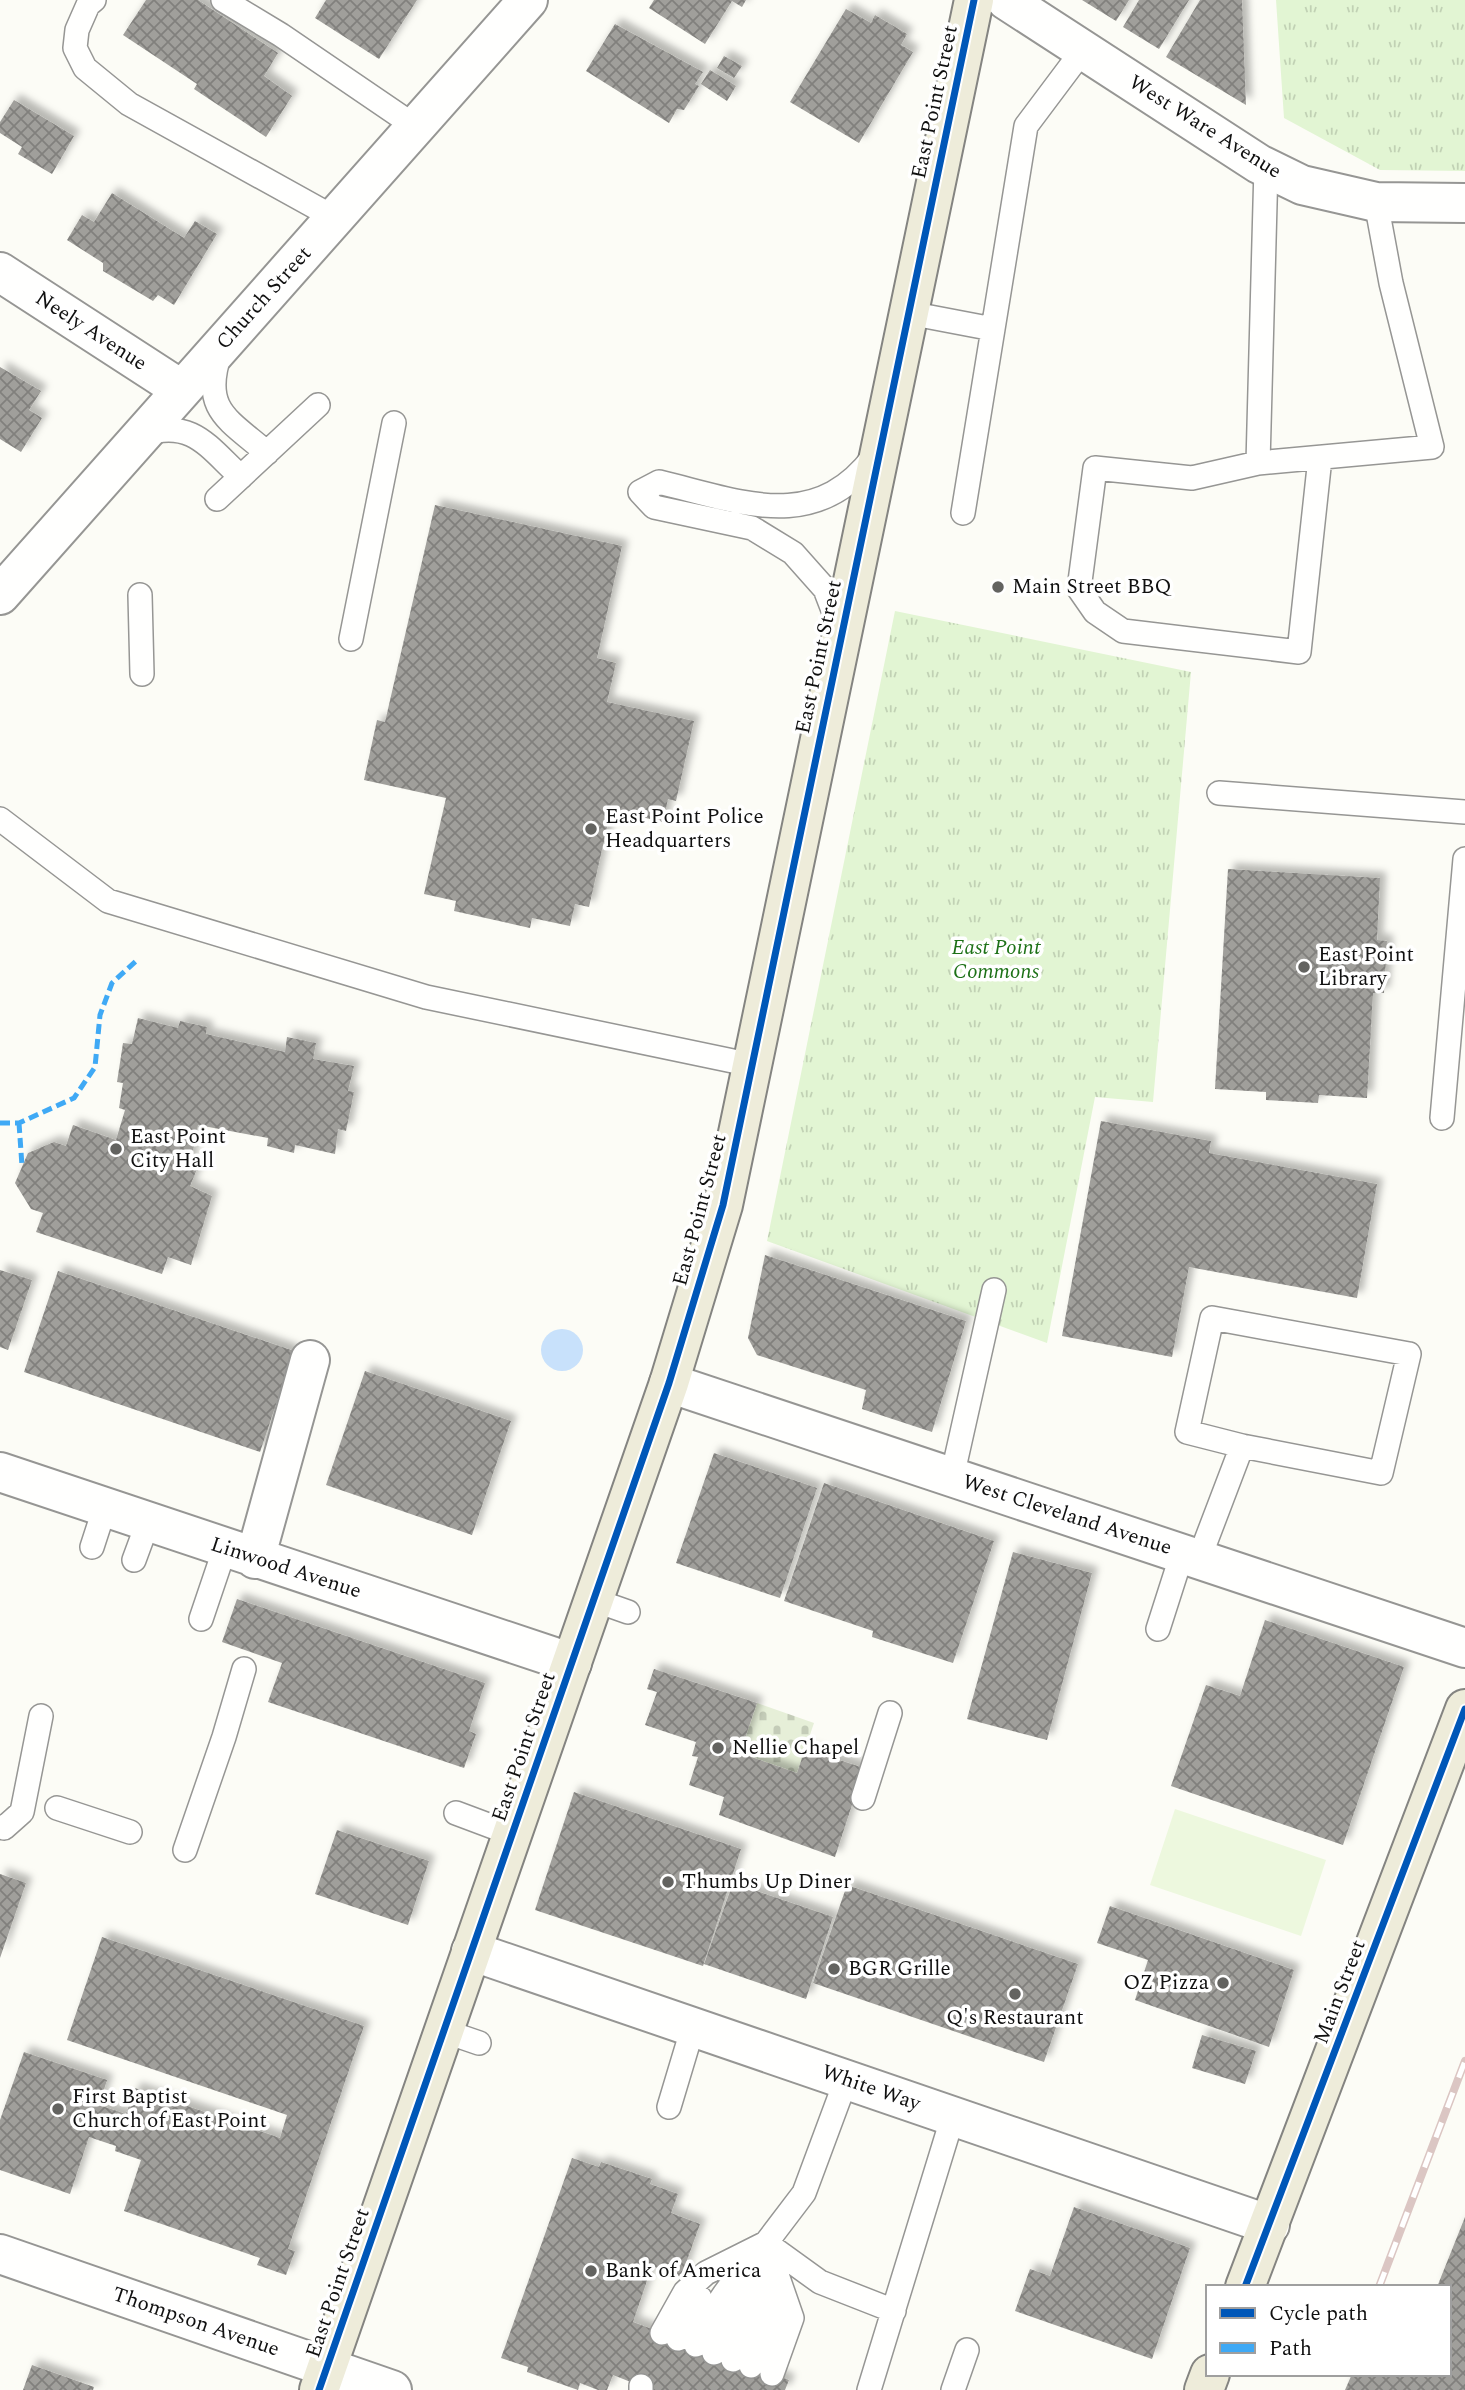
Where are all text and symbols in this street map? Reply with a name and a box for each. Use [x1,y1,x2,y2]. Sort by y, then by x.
street label: East Point Street [903,22,967,182]
street label: West Ware Avenue [1122,67,1288,187]
street label: Church Street [209,239,319,357]
street label: Neely Avenue [29,283,153,379]
place label: Main Street BBQ [1012,571,1171,603]
street label: East Point Street [787,577,851,737]
marker: Main Street BBQ [990,579,1006,595]
place label: East Point Police Headquarters [605,801,764,857]
marker: East Point Police Headquarters [583,821,599,837]
park label: East Point Commons [951,932,1041,988]
place label: East Point Library [1318,939,1414,995]
marker: East Point Library [1296,959,1312,975]
place label: East Point City Hall [130,1121,226,1177]
street label: East Point Street [664,1130,736,1290]
marker: East Point City Hall [108,1141,124,1157]
street label: West Cleveland Avenue [958,1466,1176,1564]
street label: Linwood Avenue [206,1529,366,1607]
street label: East Point Street [483,1668,565,1826]
place label: Nellie Chapel [732,1732,859,1764]
marker: Nellie Chapel [710,1740,726,1756]
place label: Thumbs Up Diner [682,1866,851,1898]
marker: Thumbs Up Diner [660,1874,676,1890]
street label: Main Street [1305,1935,1375,2049]
place label: BGR Grille [848,1953,951,1985]
marker: BGR Grille [826,1961,842,1977]
place label: OZ Pizza [1123,1967,1210,1999]
marker: OZ Pizza [1215,1975,1231,1991]
marker: Q's Restaurant [1007,1986,1023,2002]
place label: Q's Restaurant [946,2002,1084,2034]
street label: White Way [817,2056,926,2120]
place label: First Baptist Church of East Point [72,2081,267,2137]
marker: First Baptist Church of East Point [50,2101,66,2117]
street label: East Point Street [297,2204,379,2362]
place label: Bank of America [605,2255,762,2287]
marker: Bank of America [583,2263,599,2279]
street label: Thompson Avenue [108,2278,284,2366]
legend [1206,2285,1451,2376]
text: Cycle path [1269,2298,1368,2330]
text: Path [1269,2333,1312,2365]

